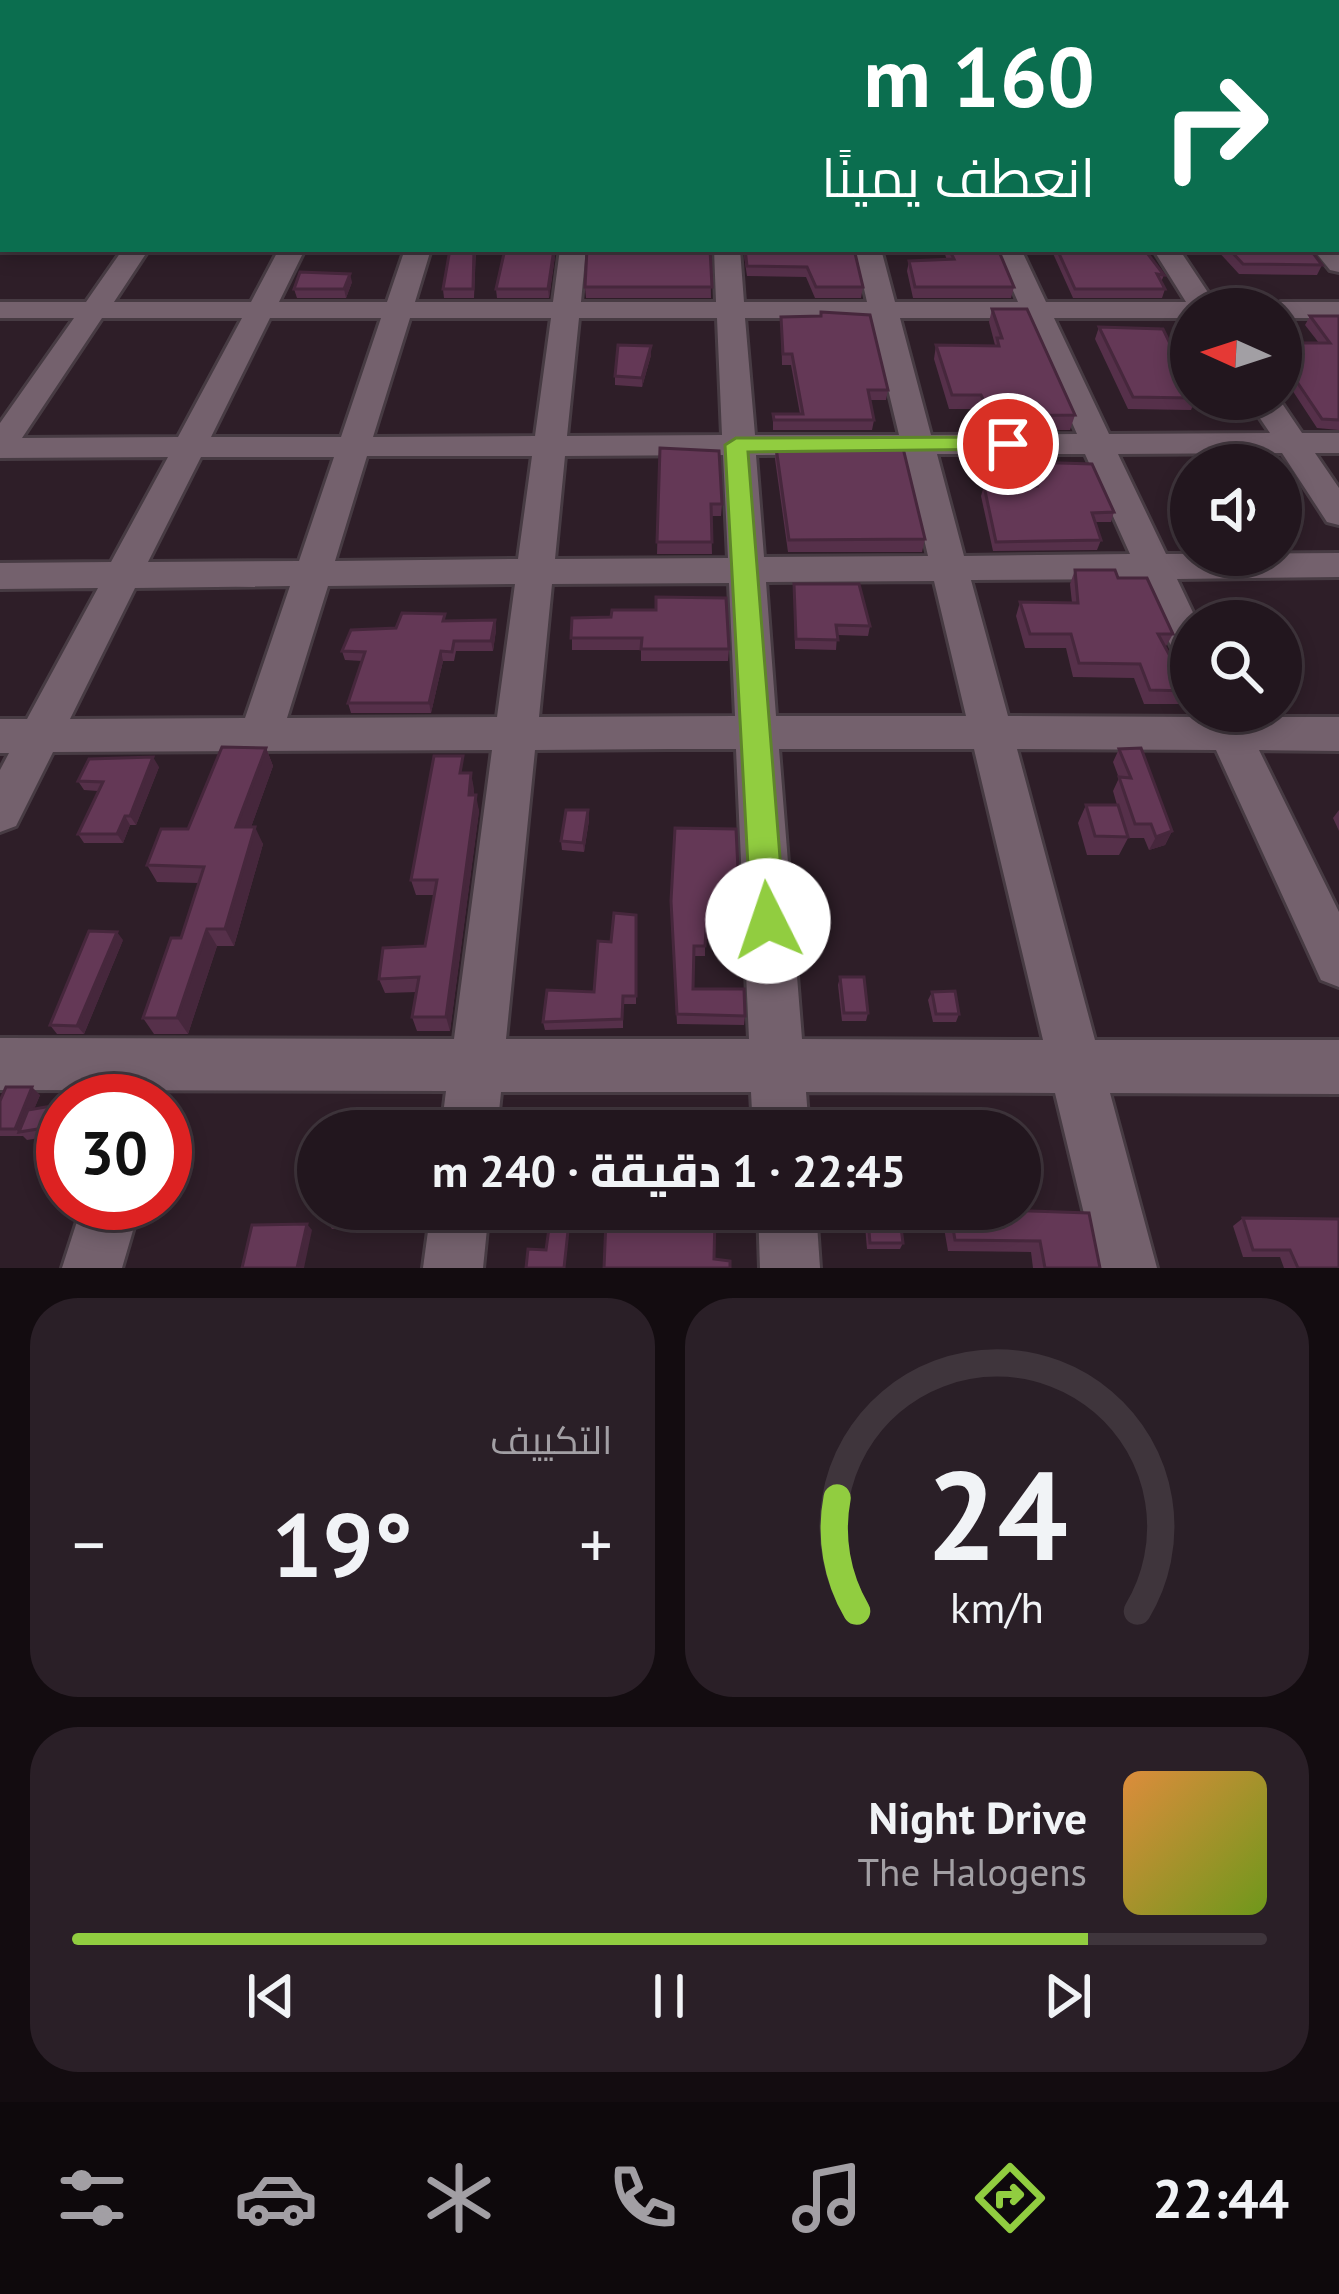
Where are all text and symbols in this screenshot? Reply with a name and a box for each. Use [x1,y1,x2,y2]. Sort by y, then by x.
text: 160 m [863,21,1095,130]
icon: right [1137,48,1293,204]
text: انعطف يمينًا [821,142,1095,212]
north arrow [1170,288,1302,420]
map controls [1170,288,1302,732]
pin [957,393,1059,495]
icon: arrive [975,411,1041,477]
button: sound [1170,444,1302,576]
button: search [1170,600,1302,732]
position arrow [705,858,831,984]
speed limit sign: 30 [36,1074,192,1230]
text: 22:45 · 1 دقيقة · 240 m [432,1141,906,1199]
text: التكييف [490,1414,613,1465]
text: 24 [926,1433,1068,1594]
text: 19° [272,1485,413,1602]
text: − [72,1501,105,1586]
text: + [579,1501,612,1586]
text: km/h [950,1578,1044,1634]
text: Night Drive [869,1788,1087,1846]
text: The Halogens [857,1846,1087,1897]
icon: previous [238,1963,304,2029]
icon: pause [636,1963,702,2029]
icon: next [1035,1963,1101,2029]
icon: filters [50,2156,134,2240]
icon: car [234,2156,318,2240]
icon: climate [417,2156,501,2240]
icon: phone [601,2156,685,2240]
icon: music [785,2156,869,2240]
icon: directions [968,2156,1052,2240]
text: 22:44 [1152,2163,1289,2233]

